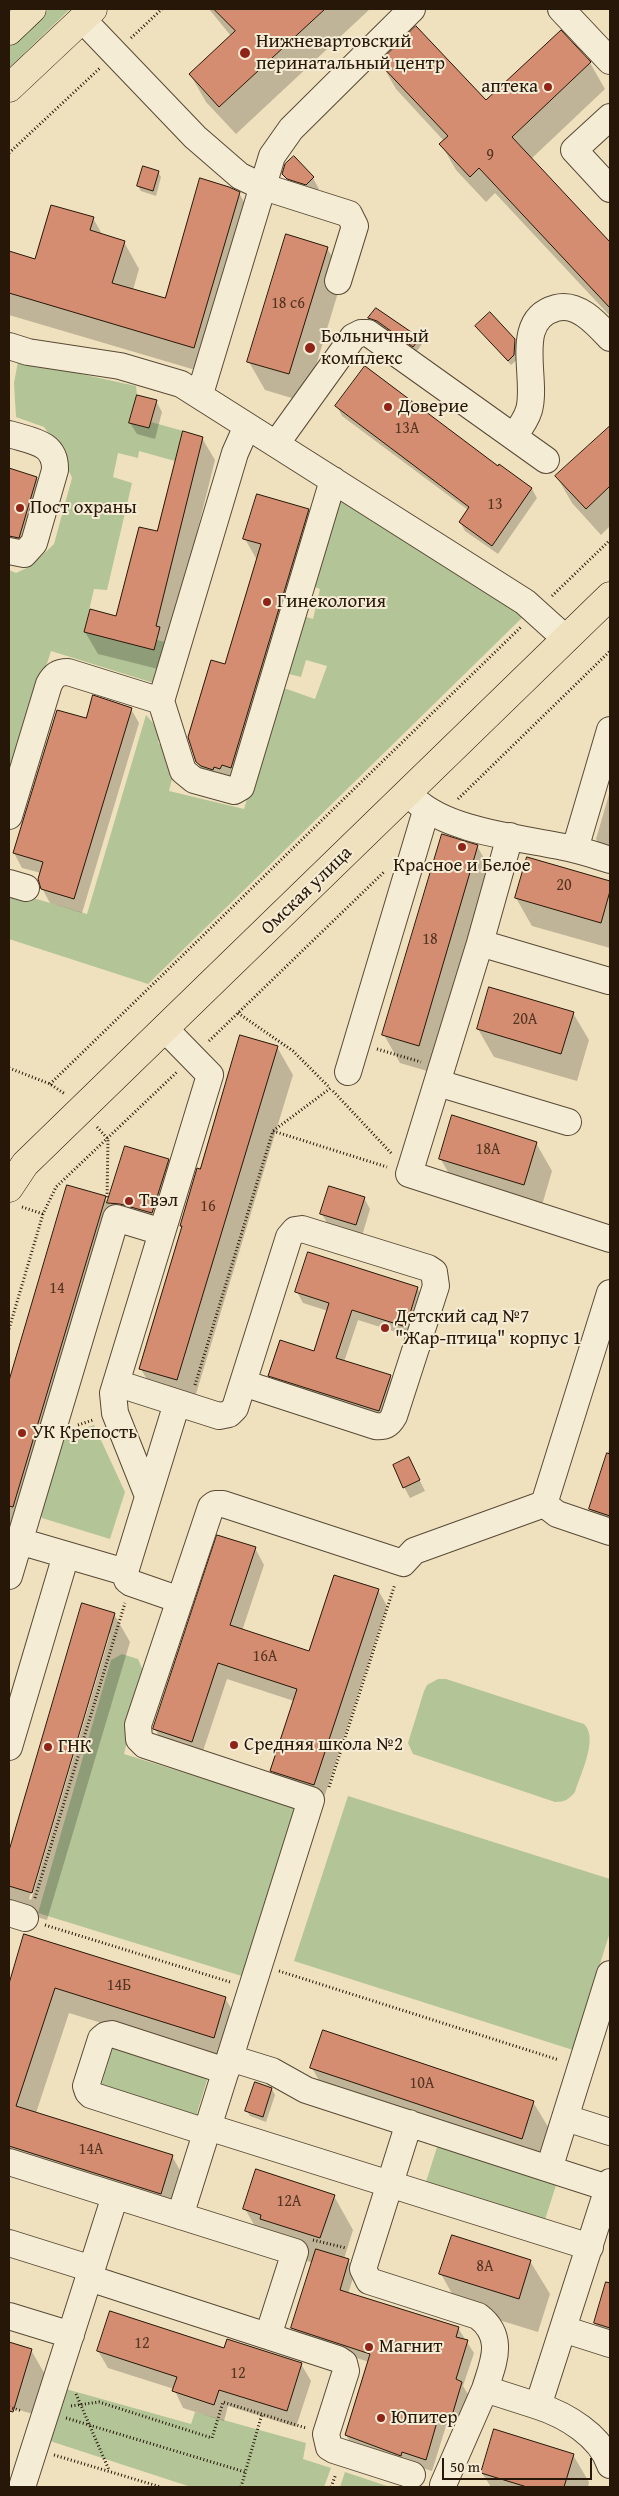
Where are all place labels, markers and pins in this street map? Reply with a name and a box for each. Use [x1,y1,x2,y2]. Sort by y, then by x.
place label: Нижневартовский перинатальный центр [256,31,445,75]
marker: Нижневартовский перинатальный центр [238,46,252,60]
place label: аптека [481,76,538,98]
marker: аптека [542,81,554,93]
place label: Больничный комплекс [321,326,429,370]
marker: Больничный комплекс [303,341,317,355]
place label: Доверие [398,396,468,418]
marker: Доверие [382,401,394,413]
place label: Пост охраны [30,497,137,519]
marker: Пост охраны [14,502,26,514]
place label: Гинекология [277,591,386,613]
marker: Гинекология [261,596,273,608]
marker: Красное и Белое [456,841,468,853]
place label: Красное и Белое [393,855,531,877]
place label: Твэл [139,1190,178,1212]
marker: Твэл [123,1195,135,1207]
place label: Детский сад №7 "Жар-птица" корпус 1 [395,1306,582,1350]
marker: Детский сад №7 "Жар-птица" корпус 1 [379,1322,391,1334]
place label: УК Крепость [32,1422,137,1444]
marker: УК Крепость [16,1427,28,1439]
place label: Средняя школа №2 [244,1734,403,1756]
place label: ГНК [58,1736,92,1758]
marker: Средняя школа №2 [228,1739,240,1751]
marker: ГНК [42,1741,54,1753]
place label: Магнит [379,2336,442,2358]
marker: Магнит [363,2341,375,2353]
place label: Юпитер [391,2407,458,2429]
marker: Юпитер [375,2412,387,2424]

